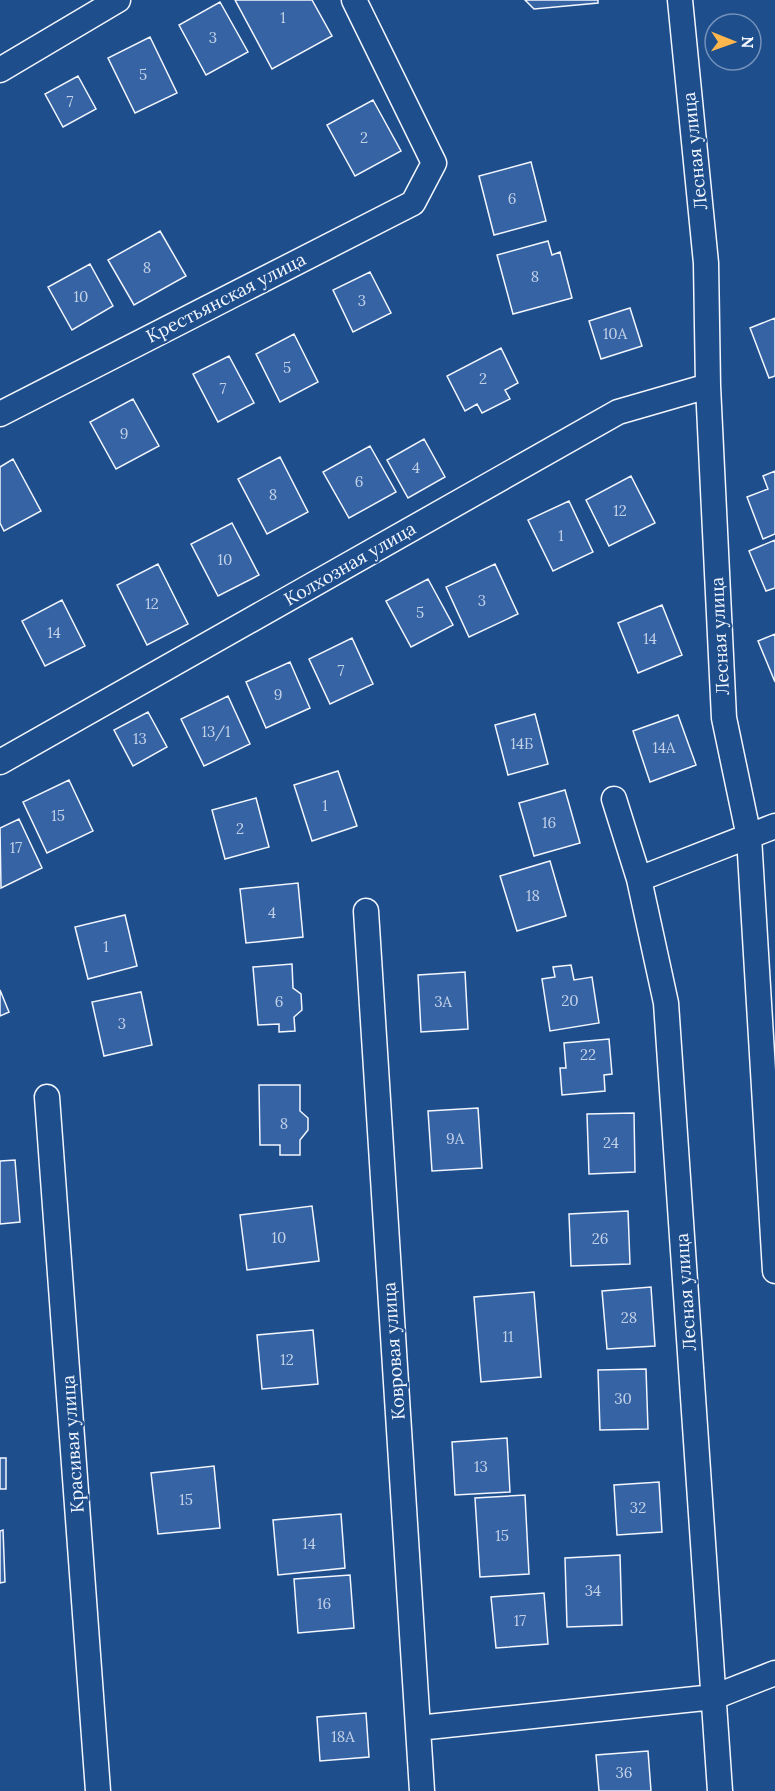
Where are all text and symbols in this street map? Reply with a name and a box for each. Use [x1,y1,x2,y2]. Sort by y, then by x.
house number: 1 [280,8,286,27]
north arrow [703,12,763,72]
house number: 3 [209,28,217,47]
text: N [738,36,758,49]
house number: 5 [139,65,147,84]
street label: Лесная улица [677,91,712,211]
house number: 7 [67,92,74,111]
house number: 2 [360,128,368,147]
house number: 6 [508,189,516,208]
street label: Крестьянская улица [142,247,309,348]
house number: 8 [143,258,151,277]
house number: 8 [531,267,539,286]
house number: 10 [74,287,88,306]
house number: 3 [358,291,366,310]
house number: 10А [603,324,628,343]
house number: 5 [283,358,291,377]
house number: 2 [479,369,487,388]
house number: 7 [220,379,227,398]
house number: 9 [120,424,128,443]
house number: 4 [412,458,420,477]
house number: 6 [355,472,363,491]
house number: 8 [269,485,277,504]
house number: 12 [613,501,627,520]
street label: Колхозная улица [280,517,420,611]
house number: 1 [558,526,564,545]
house number: 10 [218,550,232,569]
street label: Лесная улица [705,576,734,696]
house number: 3 [478,591,486,610]
house number: 12 [145,594,159,613]
house number: 5 [416,603,424,622]
house number: 14 [47,623,61,642]
house number: 14 [643,629,657,648]
house number: 7 [338,661,345,680]
house number: 9 [274,685,282,704]
house number: 13/1 [201,722,231,742]
house number: 13 [133,729,147,748]
house number: 14Б [511,734,533,753]
house number: 14А [653,738,676,757]
house number: 1 [322,796,328,815]
house number: 15 [51,806,65,825]
house number: 16 [542,813,556,832]
house number: 2 [236,819,244,838]
house number: 17 [10,838,22,857]
house number: 18 [526,886,540,905]
house number: 4 [268,903,276,922]
house number: 1 [103,937,109,956]
house number: 20 [561,991,579,1010]
house number: 6 [275,992,283,1011]
house number: 3А [434,992,452,1011]
house number: 3 [118,1014,126,1033]
house number: 22 [580,1045,596,1064]
house number: 8 [280,1114,288,1133]
house number: 9А [446,1129,465,1148]
house number: 24 [603,1133,619,1152]
house number: 10 [272,1228,286,1247]
house number: 26 [592,1229,608,1248]
street label: Лесная улица [670,1232,701,1352]
street label: Ковровая улица [377,1281,410,1421]
house number: 28 [621,1308,637,1327]
house number: 11 [503,1327,513,1346]
house number: 12 [280,1350,294,1369]
street label: Красивая улица [56,1374,89,1514]
house number: 30 [614,1389,632,1408]
house number: 13 [474,1457,488,1476]
house number: 15 [179,1490,193,1509]
house number: 32 [630,1498,646,1517]
house number: 15 [495,1526,509,1545]
house number: 14 [302,1534,316,1553]
house number: 34 [585,1581,601,1600]
house number: 16 [317,1594,331,1613]
house number: 17 [514,1611,526,1630]
house number: 18А [331,1727,355,1746]
house number: 36 [615,1763,633,1782]

